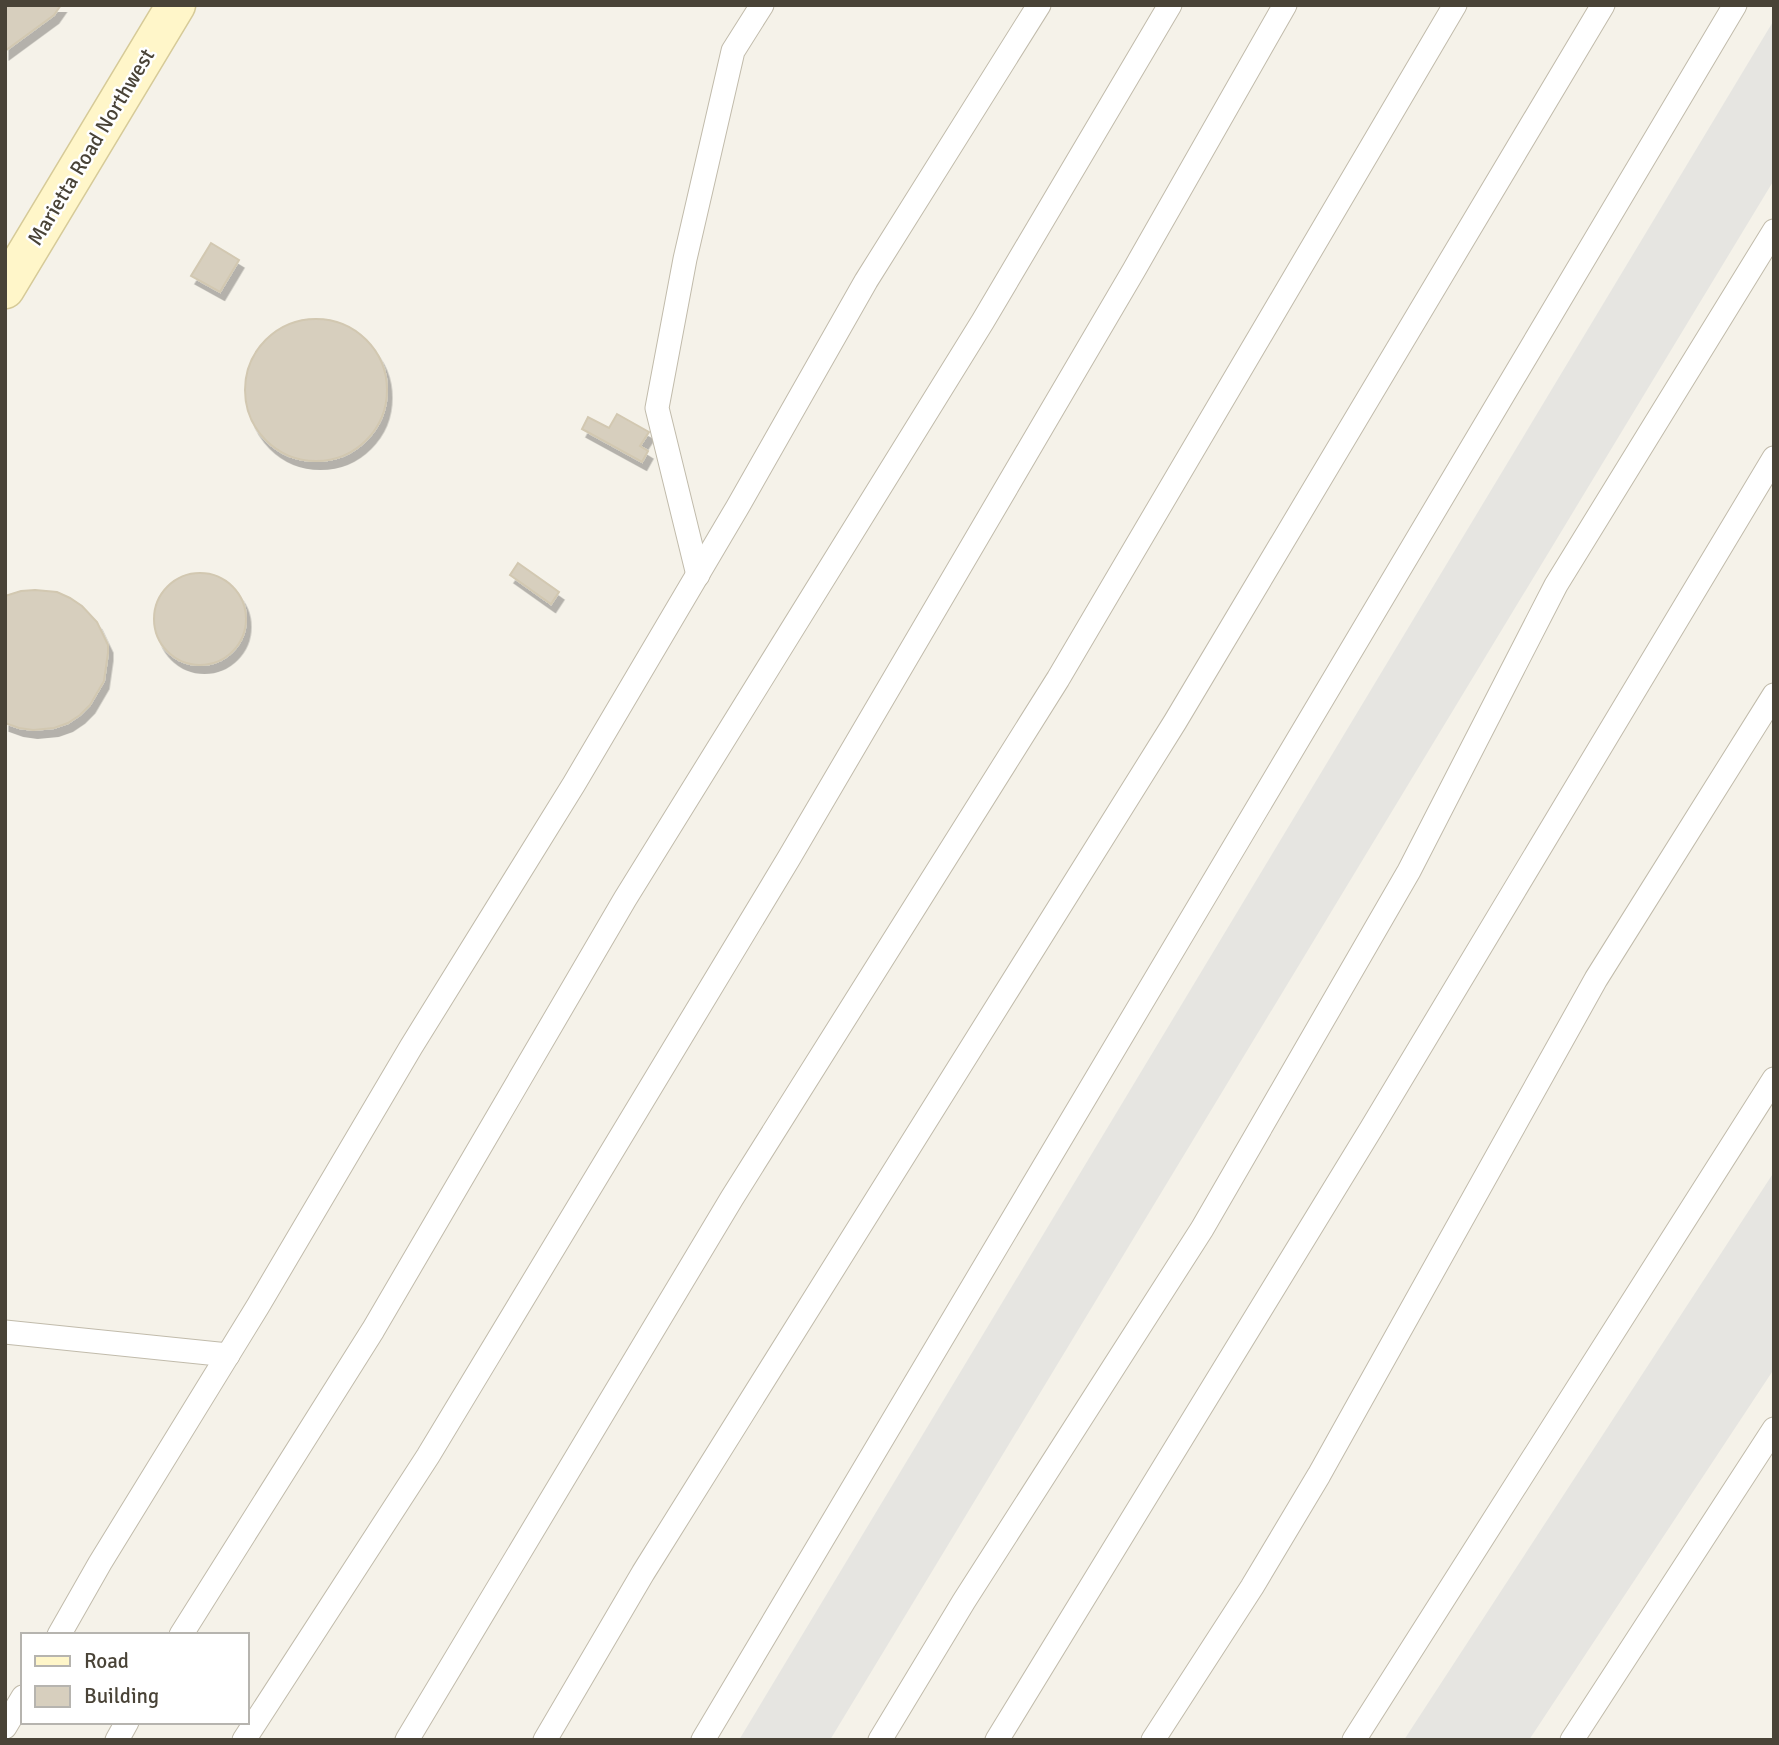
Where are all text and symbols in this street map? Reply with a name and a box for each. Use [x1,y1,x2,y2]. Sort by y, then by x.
street label: Marietta Road Northwest [22,44,160,250]
legend [21,1633,248,1724]
text: Road [84,1648,129,1674]
text: Building [84,1683,159,1709]

